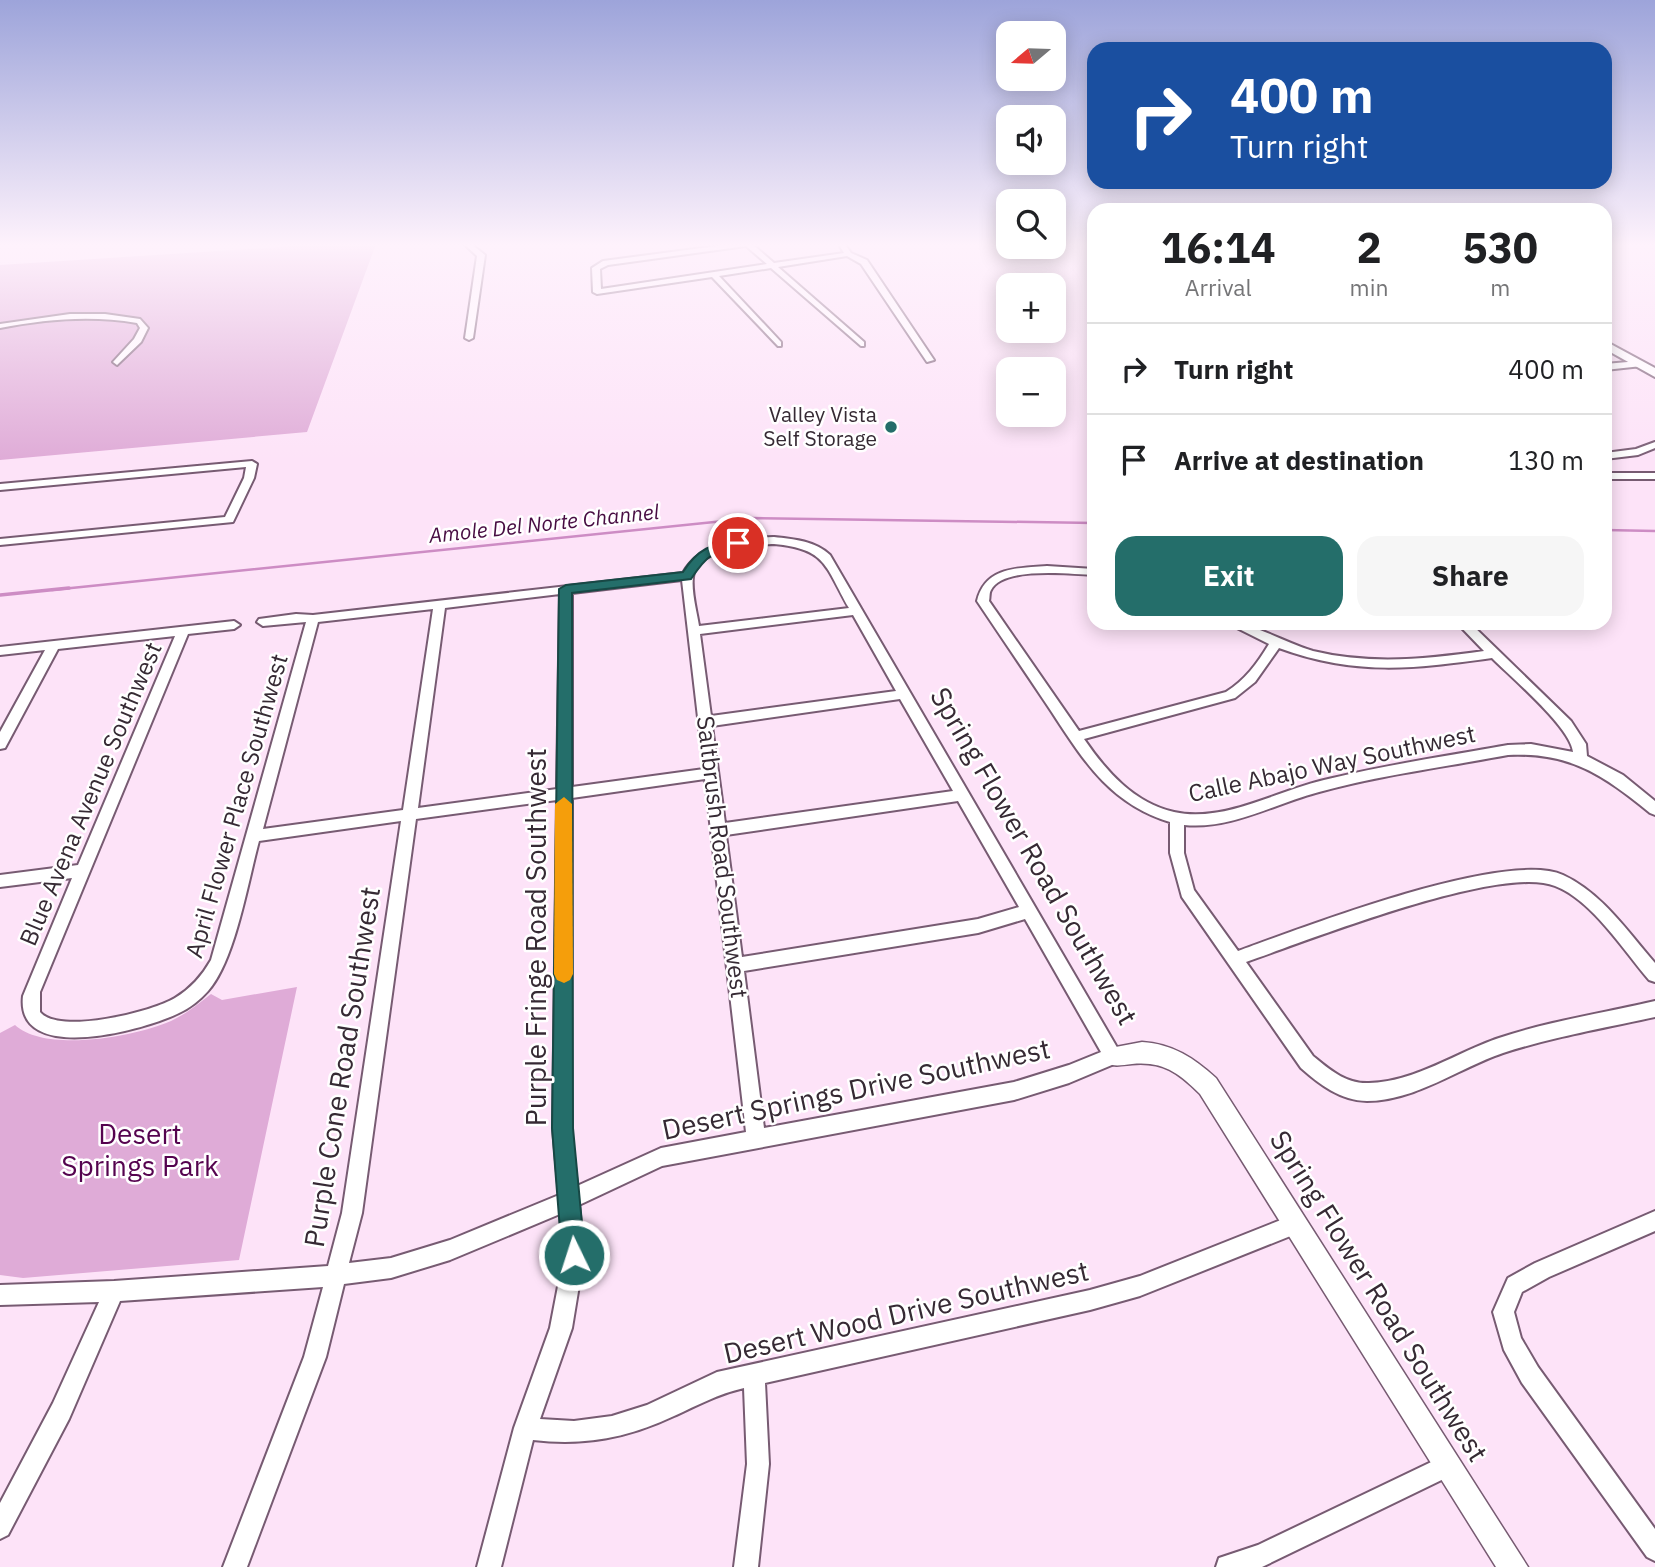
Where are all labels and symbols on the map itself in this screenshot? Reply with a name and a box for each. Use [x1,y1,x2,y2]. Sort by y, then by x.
north arrow [996,21,1066,91]
place label: Valley Vista Self Storage [763,400,877,452]
marker: Valley Vista Self Storage [883,419,899,435]
water label: Amole Del Norte Channel [426,497,661,549]
pin [708,513,768,573]
street label: Blue Avena Avenue Southwest [12,637,169,950]
street label: April Flower Place Southwest [177,650,295,961]
street label: Spring Flower Road Southwest [922,680,1146,1031]
street label: Saltbrush Road Southwest [690,714,756,1000]
street label: Calle Abajo Way Southwest [1185,717,1478,809]
street label: Purple Fringe Road Southwest [517,748,554,1126]
street label: Purple Cone Road Southwest [295,884,388,1250]
street label: Desert Springs Drive Southwest [658,1029,1053,1148]
park label: Desert Springs Park [61,1115,219,1184]
street label: Spring Flower Road Southwest [1262,1123,1497,1468]
position arrow [537,1218,611,1292]
street label: Desert Wood Drive Southwest [720,1251,1092,1372]

